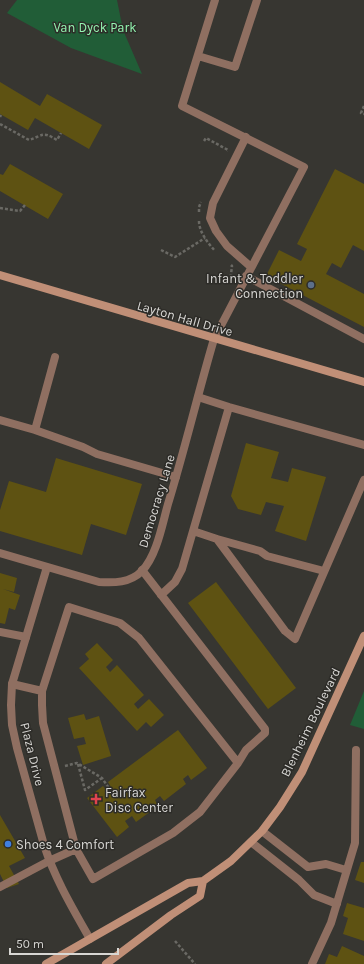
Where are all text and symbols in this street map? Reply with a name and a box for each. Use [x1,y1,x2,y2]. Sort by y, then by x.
park label: Van Dyck Park [53,20,137,35]
place label: Infant & Toddler Connection [206,271,303,301]
marker: Infant & Toddler Connection [306,280,316,290]
street label: Layton Hall Drive [135,298,235,339]
street label: Democracy Lane [135,452,178,550]
street label: Blenheim Boulevard [278,665,343,779]
street label: Plaza Drive [17,721,48,788]
place label: Fairfax Disc Center [105,785,173,815]
marker: Fairfax Disc Center [90,793,102,805]
place label: Shoes 4 Comfort [16,837,114,852]
marker: Shoes 4 Comfort [3,839,13,849]
scale bar [10,930,118,956]
text: 50 m [16,937,44,951]

